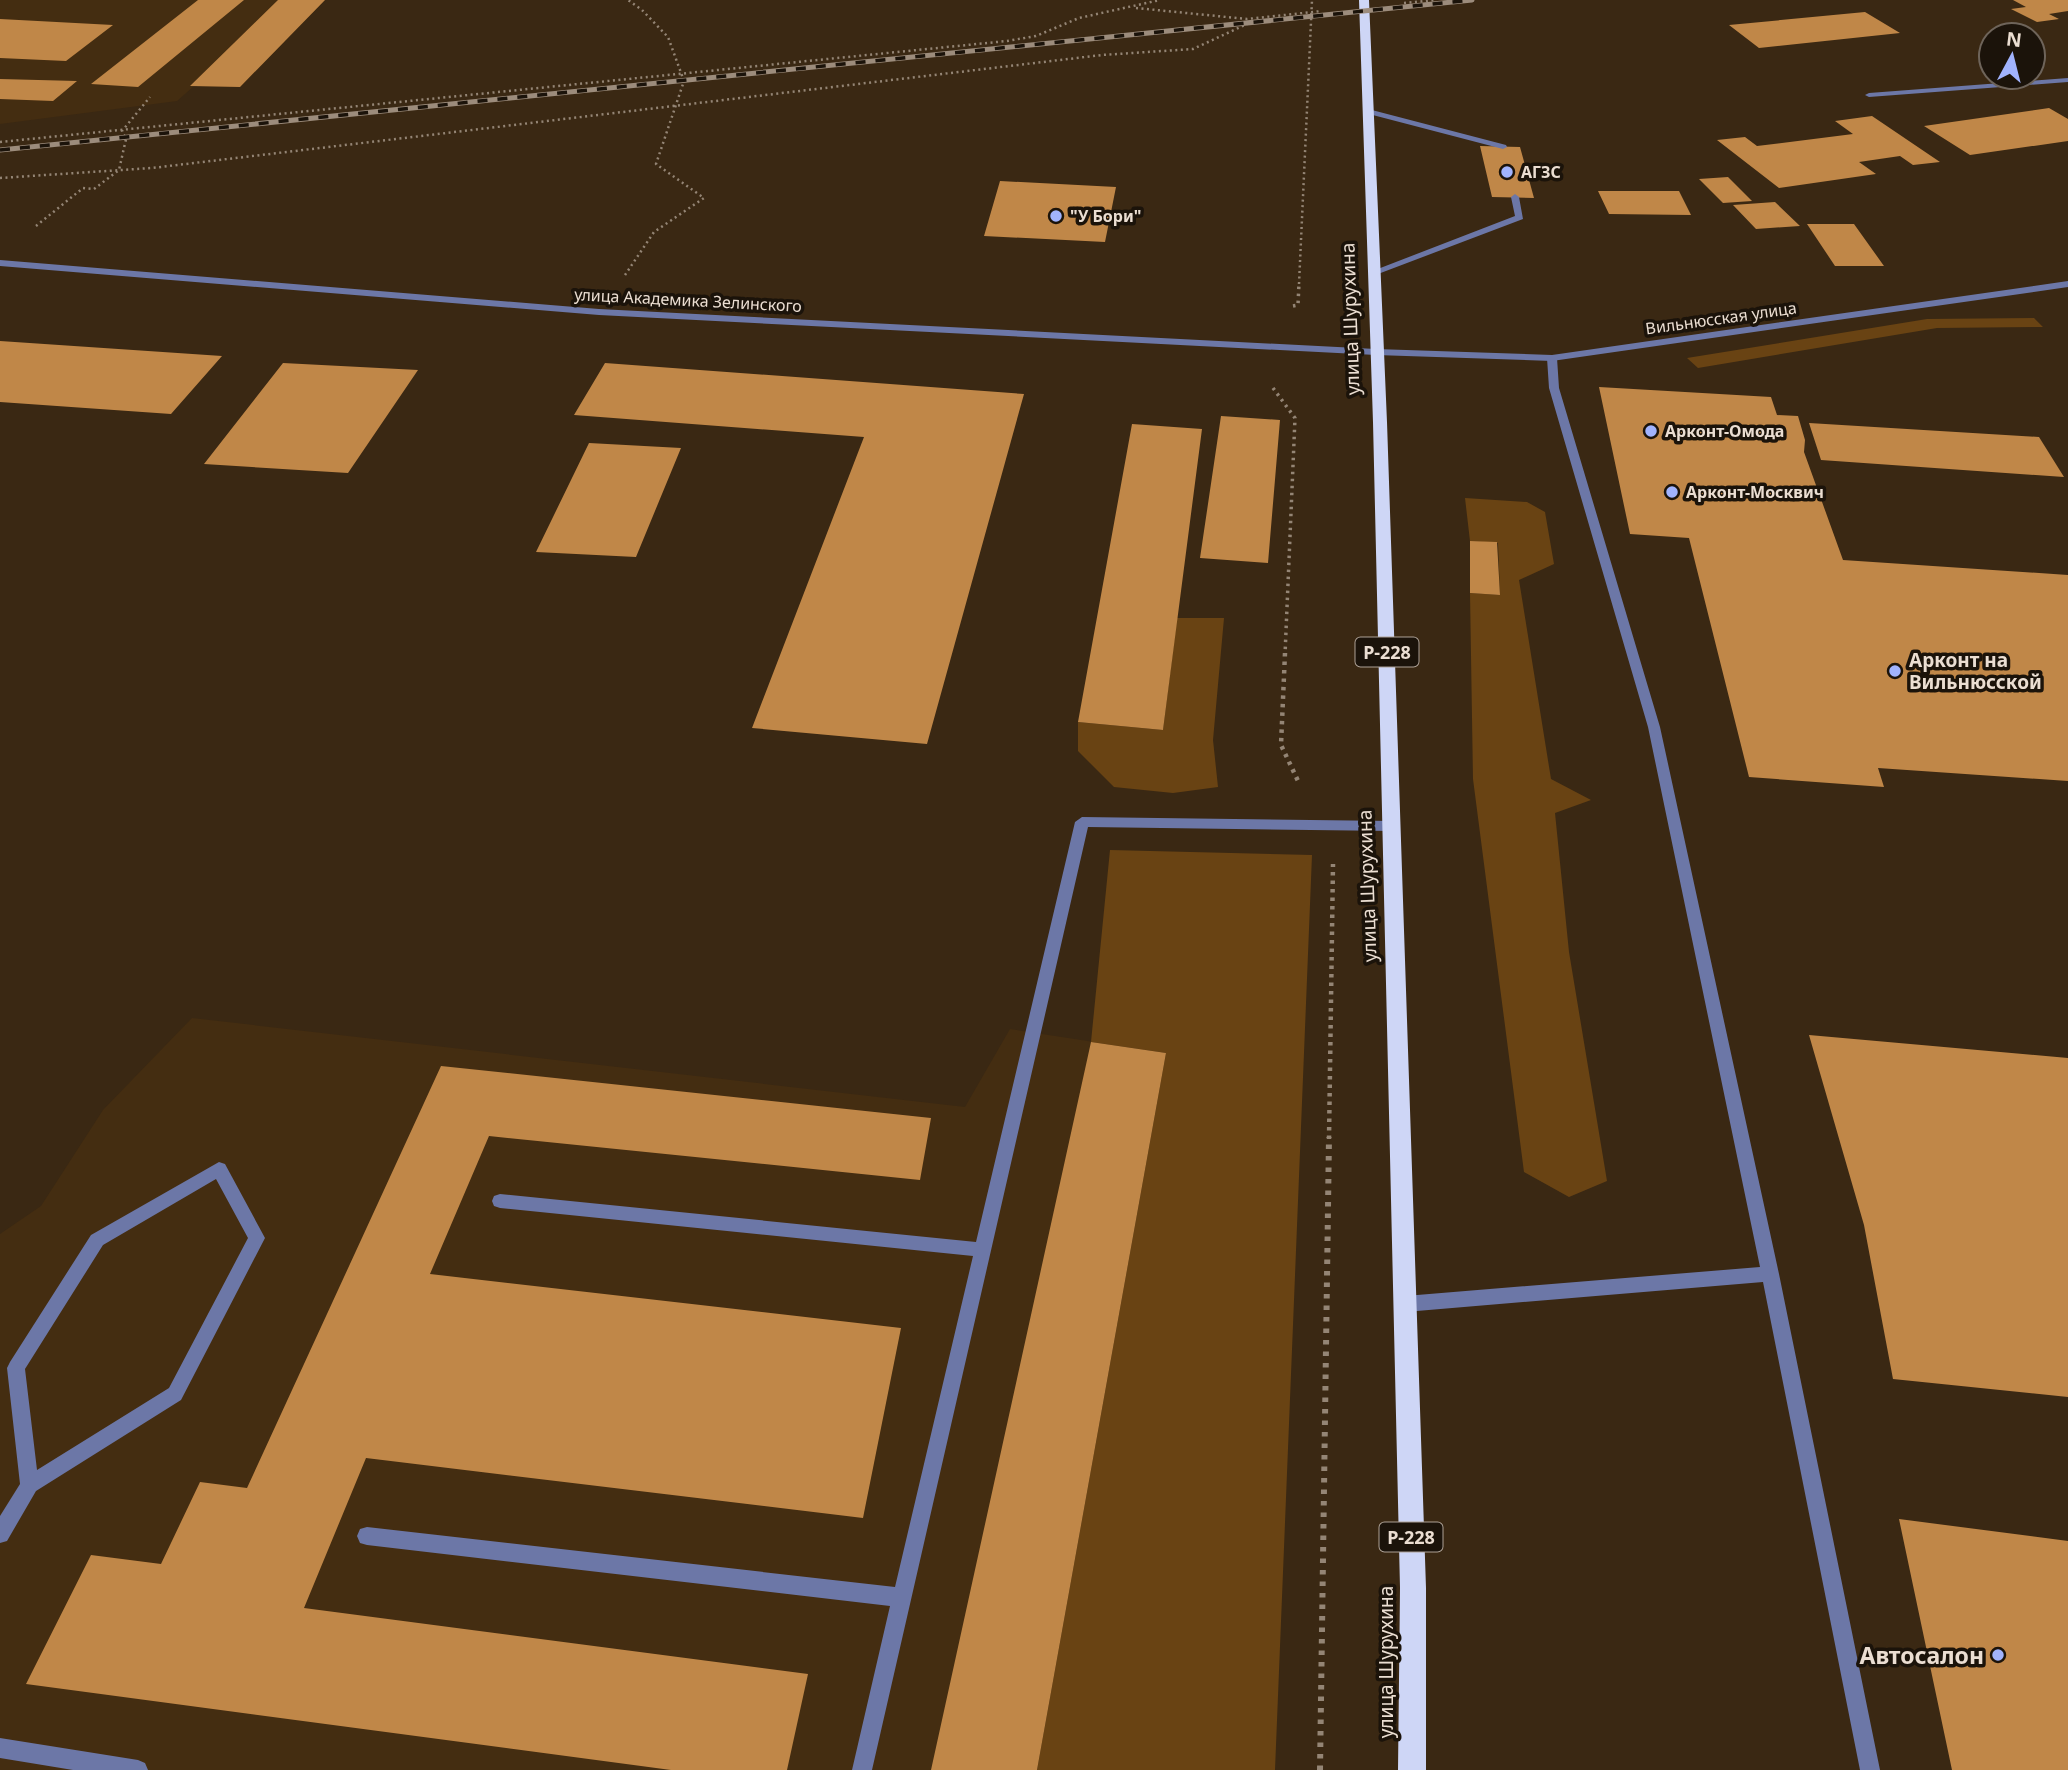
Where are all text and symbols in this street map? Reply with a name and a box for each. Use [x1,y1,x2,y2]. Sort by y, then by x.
north arrow [1977,21,2047,91]
text: N [2005,25,2023,53]
place label: АГЗС [1521,161,1561,183]
marker: АГЗС [1499,164,1515,180]
place label: "У Бори" [1070,205,1141,227]
marker: "У Бори" [1048,208,1064,224]
street label: улица Шурухина [1334,242,1366,396]
street label: улица Академика Зелинского [574,283,802,317]
street label: Вильнюсская улица [1644,296,1798,340]
place label: Арконт-Омода [1665,420,1784,442]
marker: Арконт-Омода [1643,423,1659,439]
place label: Арконт-Москвич [1686,481,1824,503]
marker: Арконт-Москвич [1664,484,1680,500]
road number: Р-228 [1356,638,1418,666]
place label: Арконт на Вильнюсской [1909,647,2042,695]
marker: Арконт на Вильнюсской [1887,663,1903,679]
street label: улица Шурухина [1351,809,1383,963]
road number: Р-228 [1380,1522,1442,1552]
street label: улица Шурухина [1373,1586,1399,1738]
place label: Автосалон [1859,1639,1984,1671]
marker: Автосалон [1990,1647,2006,1663]

